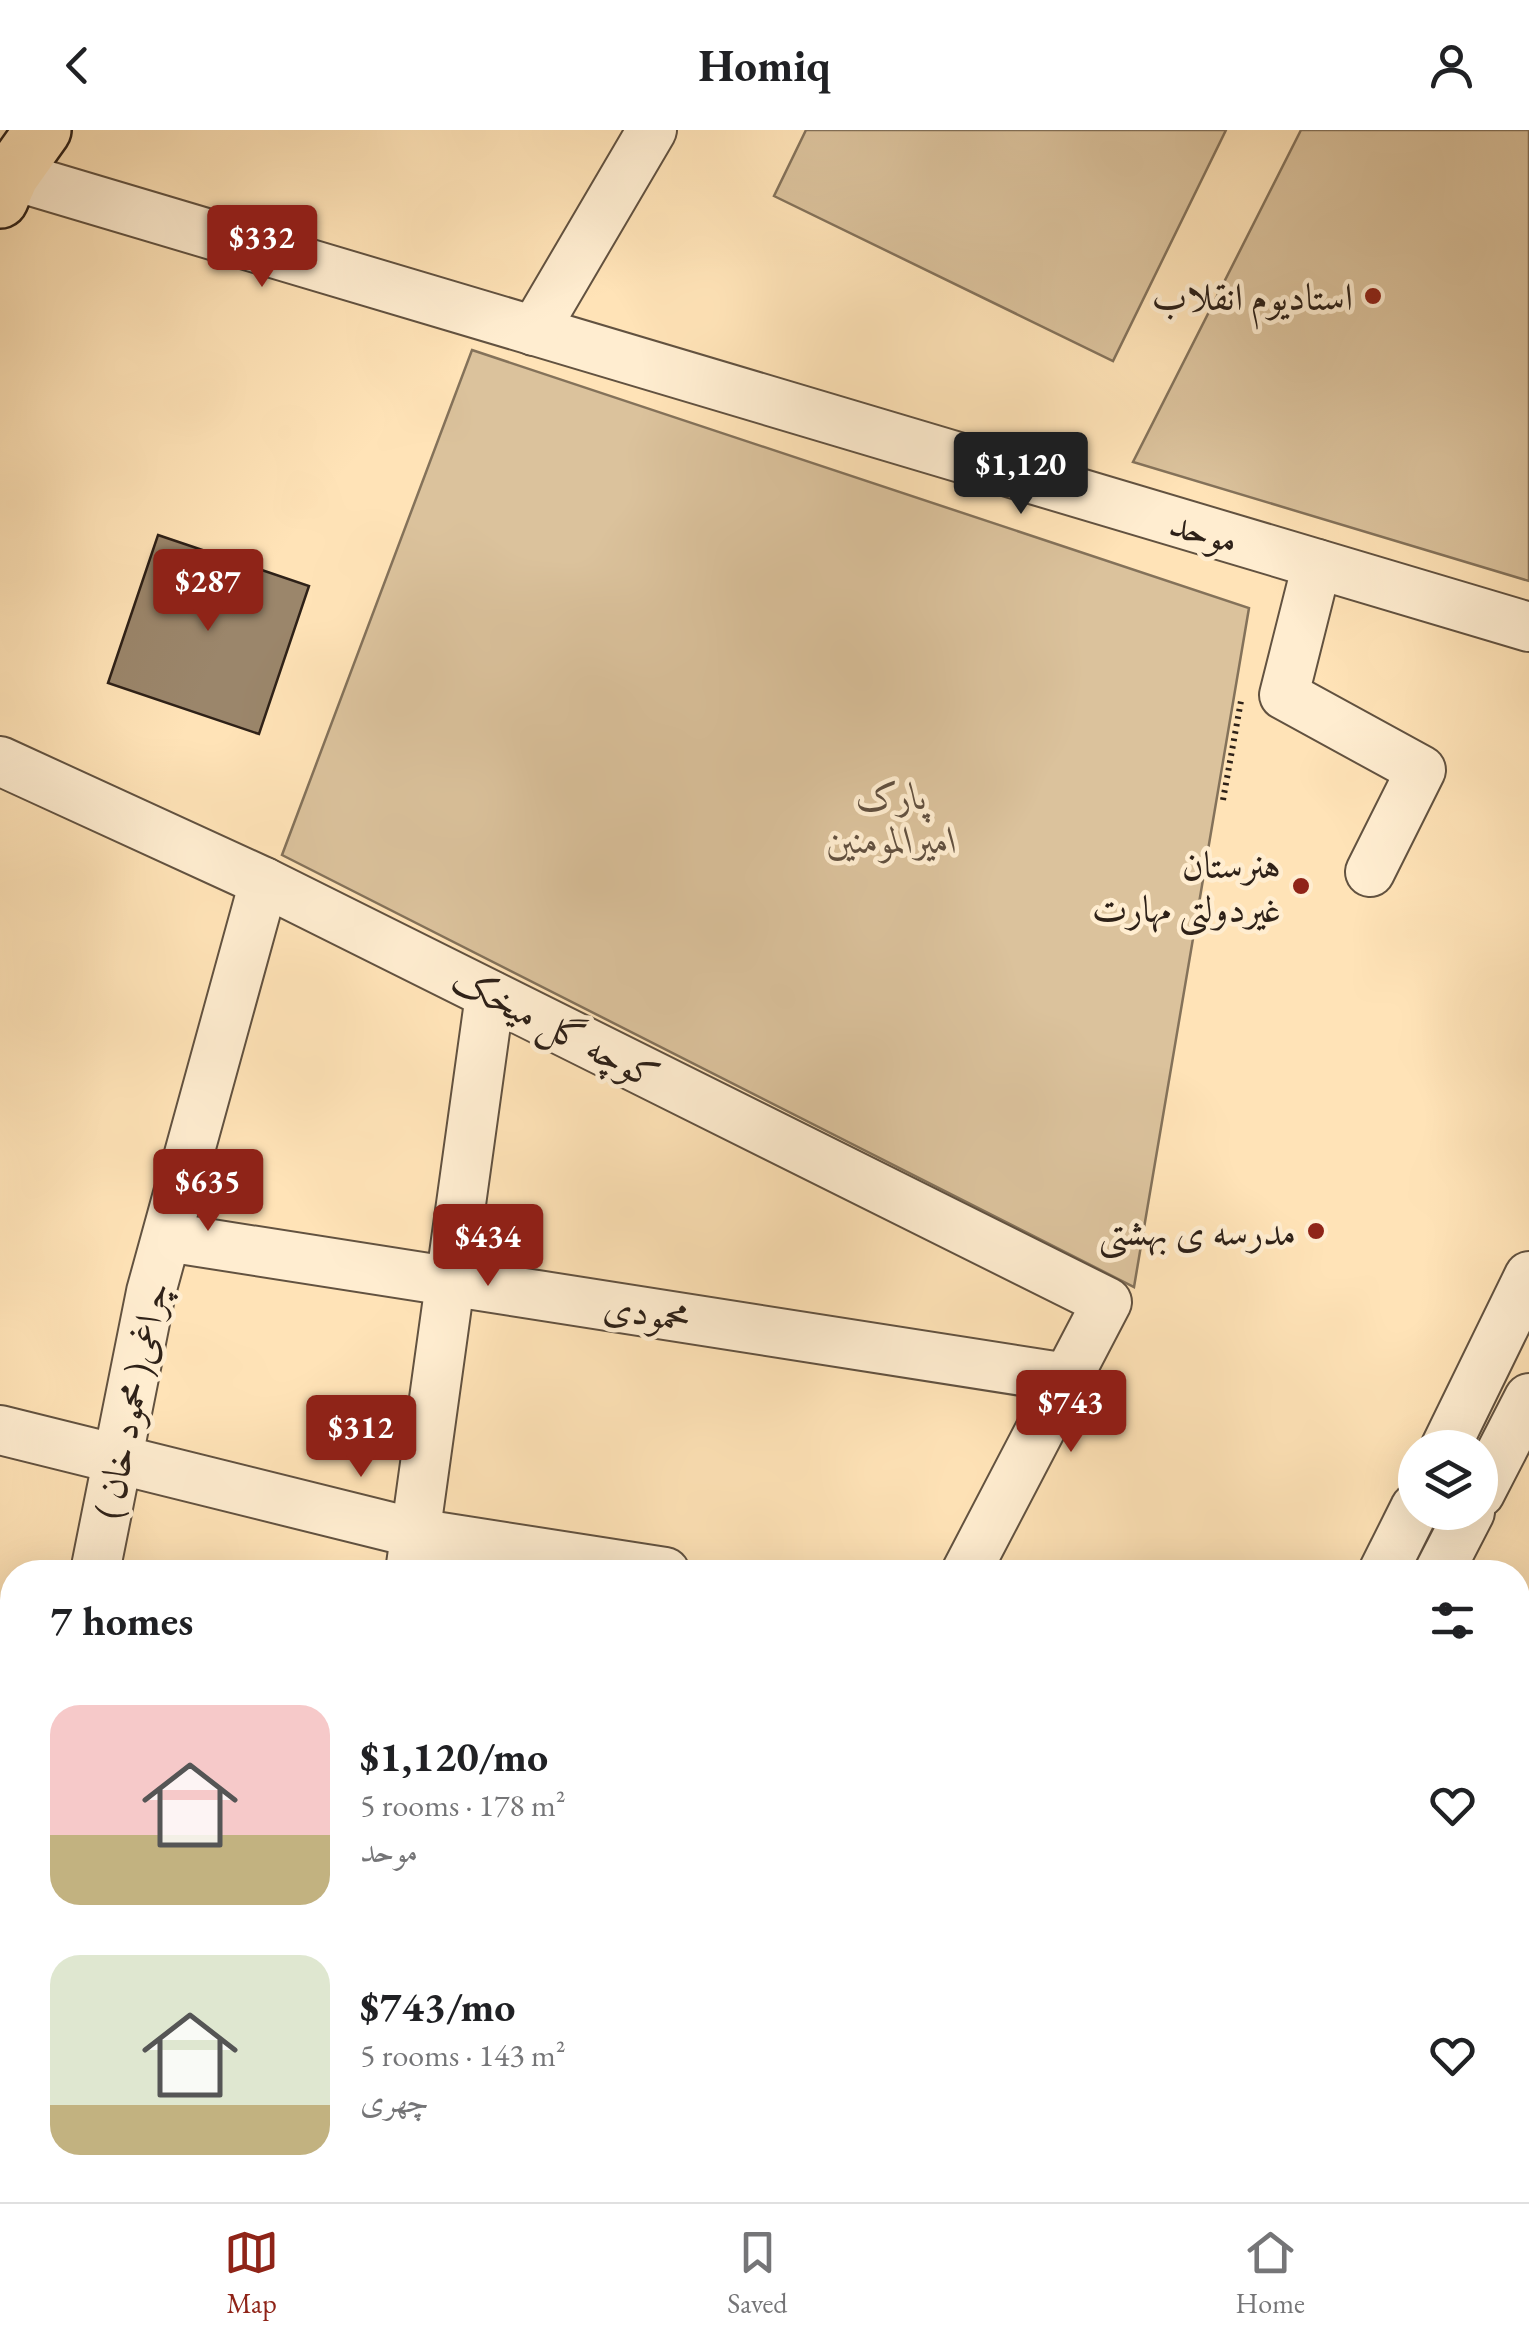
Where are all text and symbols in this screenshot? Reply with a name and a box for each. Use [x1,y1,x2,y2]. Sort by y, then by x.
text: Homiq [698,36,831,94]
icon: back [50,38,105,93]
icon: person [1424,38,1479,93]
pin: $332 [203,205,321,290]
text: $332 [229,216,295,258]
place label: استادیوم انقلاب [1152,272,1353,330]
marker: استادیوم انقلاب [1362,285,1384,307]
pin: $1,120 [940,432,1102,517]
text: $1,120 [976,443,1066,485]
street label: موحد [1164,498,1244,564]
pin: $287 [149,549,267,634]
text: $287 [175,560,241,602]
park label: پارک امیرالمومنین [826,771,958,864]
place label: هنرستان غیردولتی مهارت [1092,840,1281,936]
marker: هنرستان غیردولتی مهارت [1290,875,1312,897]
street label: کوچه گل میخک [443,954,668,1103]
pin: $635 [149,1149,267,1234]
text: $635 [175,1160,241,1202]
pin: $434 [429,1204,547,1289]
place label: مدرسه ی بهشتی [1099,1207,1296,1259]
text: $434 [455,1215,521,1257]
marker: مدرسه ی بهشتی [1305,1220,1327,1242]
street label: چراغی( محمود خان ) [82,1277,181,1523]
street label: محمودی [600,1281,694,1343]
pin: $743 [1012,1370,1130,1455]
text: $743 [1038,1381,1104,1423]
pin: $312 [302,1395,420,1480]
text: $312 [328,1406,394,1448]
map controls [1398,1430,1498,1530]
button: layers [1398,1430,1498,1530]
text: 7 homes [50,1593,193,1648]
icon: filters [1425,1593,1480,1648]
text: $1,120/mo [360,1729,548,1784]
icon: home [130,1745,250,1865]
icon: heart [1425,1778,1480,1833]
text: 5 rooms · 178 m² [360,1784,566,1826]
text: موحد [360,1830,418,1872]
text: $743/mo [360,1979,516,2034]
icon: home [130,1995,250,2115]
icon: heart [1425,2028,1480,2083]
text: 5 rooms · 143 m² [360,2034,566,2076]
text: چهری [360,2080,429,2122]
tab: Map [224,2225,279,2321]
tab: Saved [727,2225,787,2321]
tab: Home [1236,2225,1305,2321]

